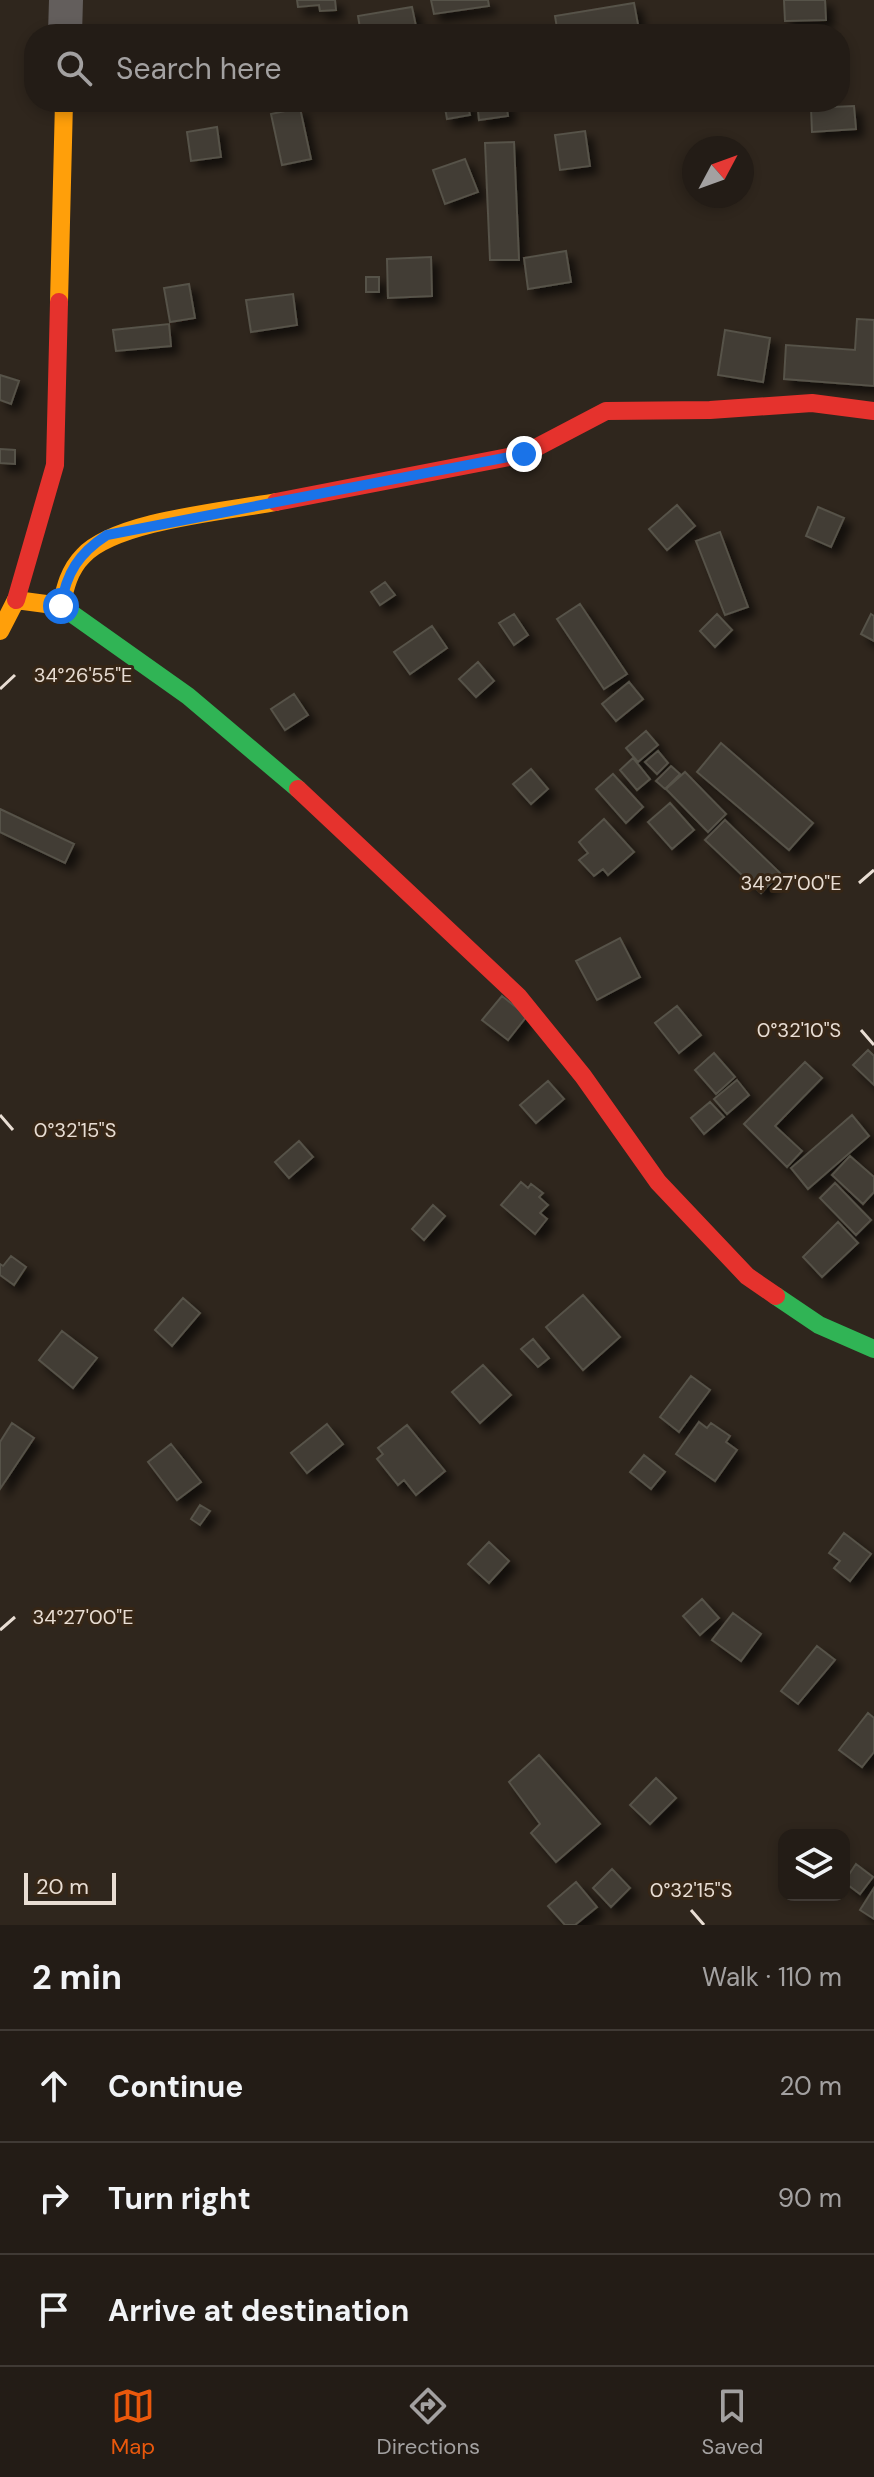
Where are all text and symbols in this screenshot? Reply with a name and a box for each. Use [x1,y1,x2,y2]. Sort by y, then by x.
search box [24,24,850,112]
icon: search [52,46,96,90]
text: Search here [116,49,282,88]
north arrow [682,136,754,208]
route end [506,436,542,472]
route start [43,588,79,624]
text: 34°26'55"E [34,662,132,688]
text: 34°27'00"E [741,870,841,896]
text: 0°32'10"S [757,1017,841,1043]
text: 0°32'15"S [34,1117,116,1143]
text: 34°27'00"E [33,1604,133,1630]
map controls [778,1829,850,1901]
button: layers [778,1829,850,1901]
scale bar [24,1869,116,1905]
text: 20 m [36,1872,89,1901]
text: 0°32'15"S [650,1877,732,1903]
text: 2 min [32,1955,122,2000]
text: Walk · 110 m [702,1960,842,1994]
icon: ahead [32,2064,76,2108]
text: Continue [108,2067,243,2106]
text: 20 m [779,2069,842,2103]
icon: right [32,2176,76,2220]
text: Turn right [108,2179,251,2218]
text: 90 m [778,2181,842,2215]
icon: arrive [32,2288,76,2332]
text: Arrive at destination [108,2291,409,2330]
tab: Map [111,2384,155,2461]
tab: Directions [377,2384,480,2461]
tab: Saved [702,2384,763,2461]

